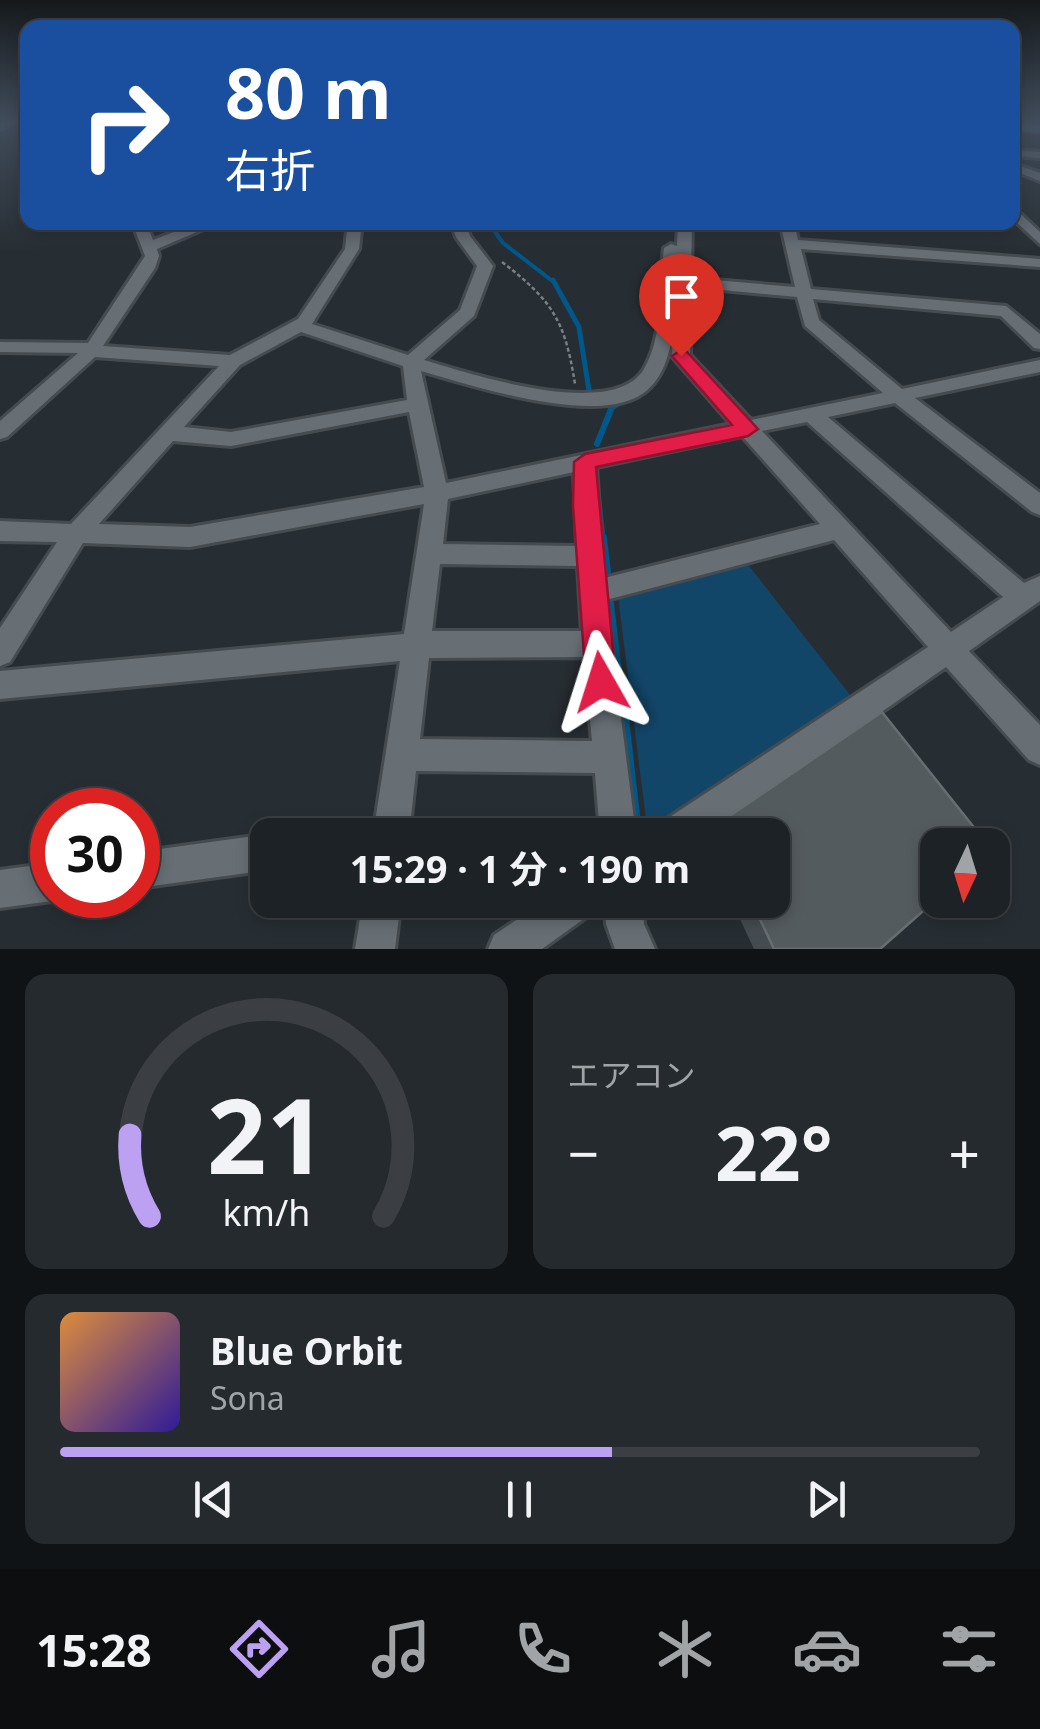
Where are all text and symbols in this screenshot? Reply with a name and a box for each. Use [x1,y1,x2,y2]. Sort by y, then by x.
text: 80 m [225,44,392,140]
icon: right [60,60,190,190]
text: 右折 [225,139,315,200]
pin [639,254,724,357]
icon: arrive [654,269,709,324]
position arrow [549,630,653,734]
speed limit sign: 30 [30,788,160,918]
north arrow [920,828,1010,918]
map controls [920,828,1010,918]
text: 15:29 · 1 分 · 190 m [350,842,690,894]
text: エアコン [568,1053,696,1096]
text: 21 [207,1063,326,1204]
text: 22° [715,1101,833,1203]
text: − [568,1115,599,1190]
text: + [949,1115,980,1190]
text: km/h [222,1188,310,1236]
text: Blue Orbit [210,1324,403,1376]
text: Sona [210,1376,285,1419]
icon: previous [186,1472,241,1527]
icon: pause [492,1472,547,1527]
icon: next [799,1472,854,1527]
icon: directions [224,1614,294,1684]
icon: music [366,1614,436,1684]
icon: phone [508,1614,578,1684]
icon: climate [650,1614,720,1684]
icon: car [792,1614,862,1684]
icon: filters [934,1614,1004,1684]
text: 15:28 [36,1619,152,1680]

